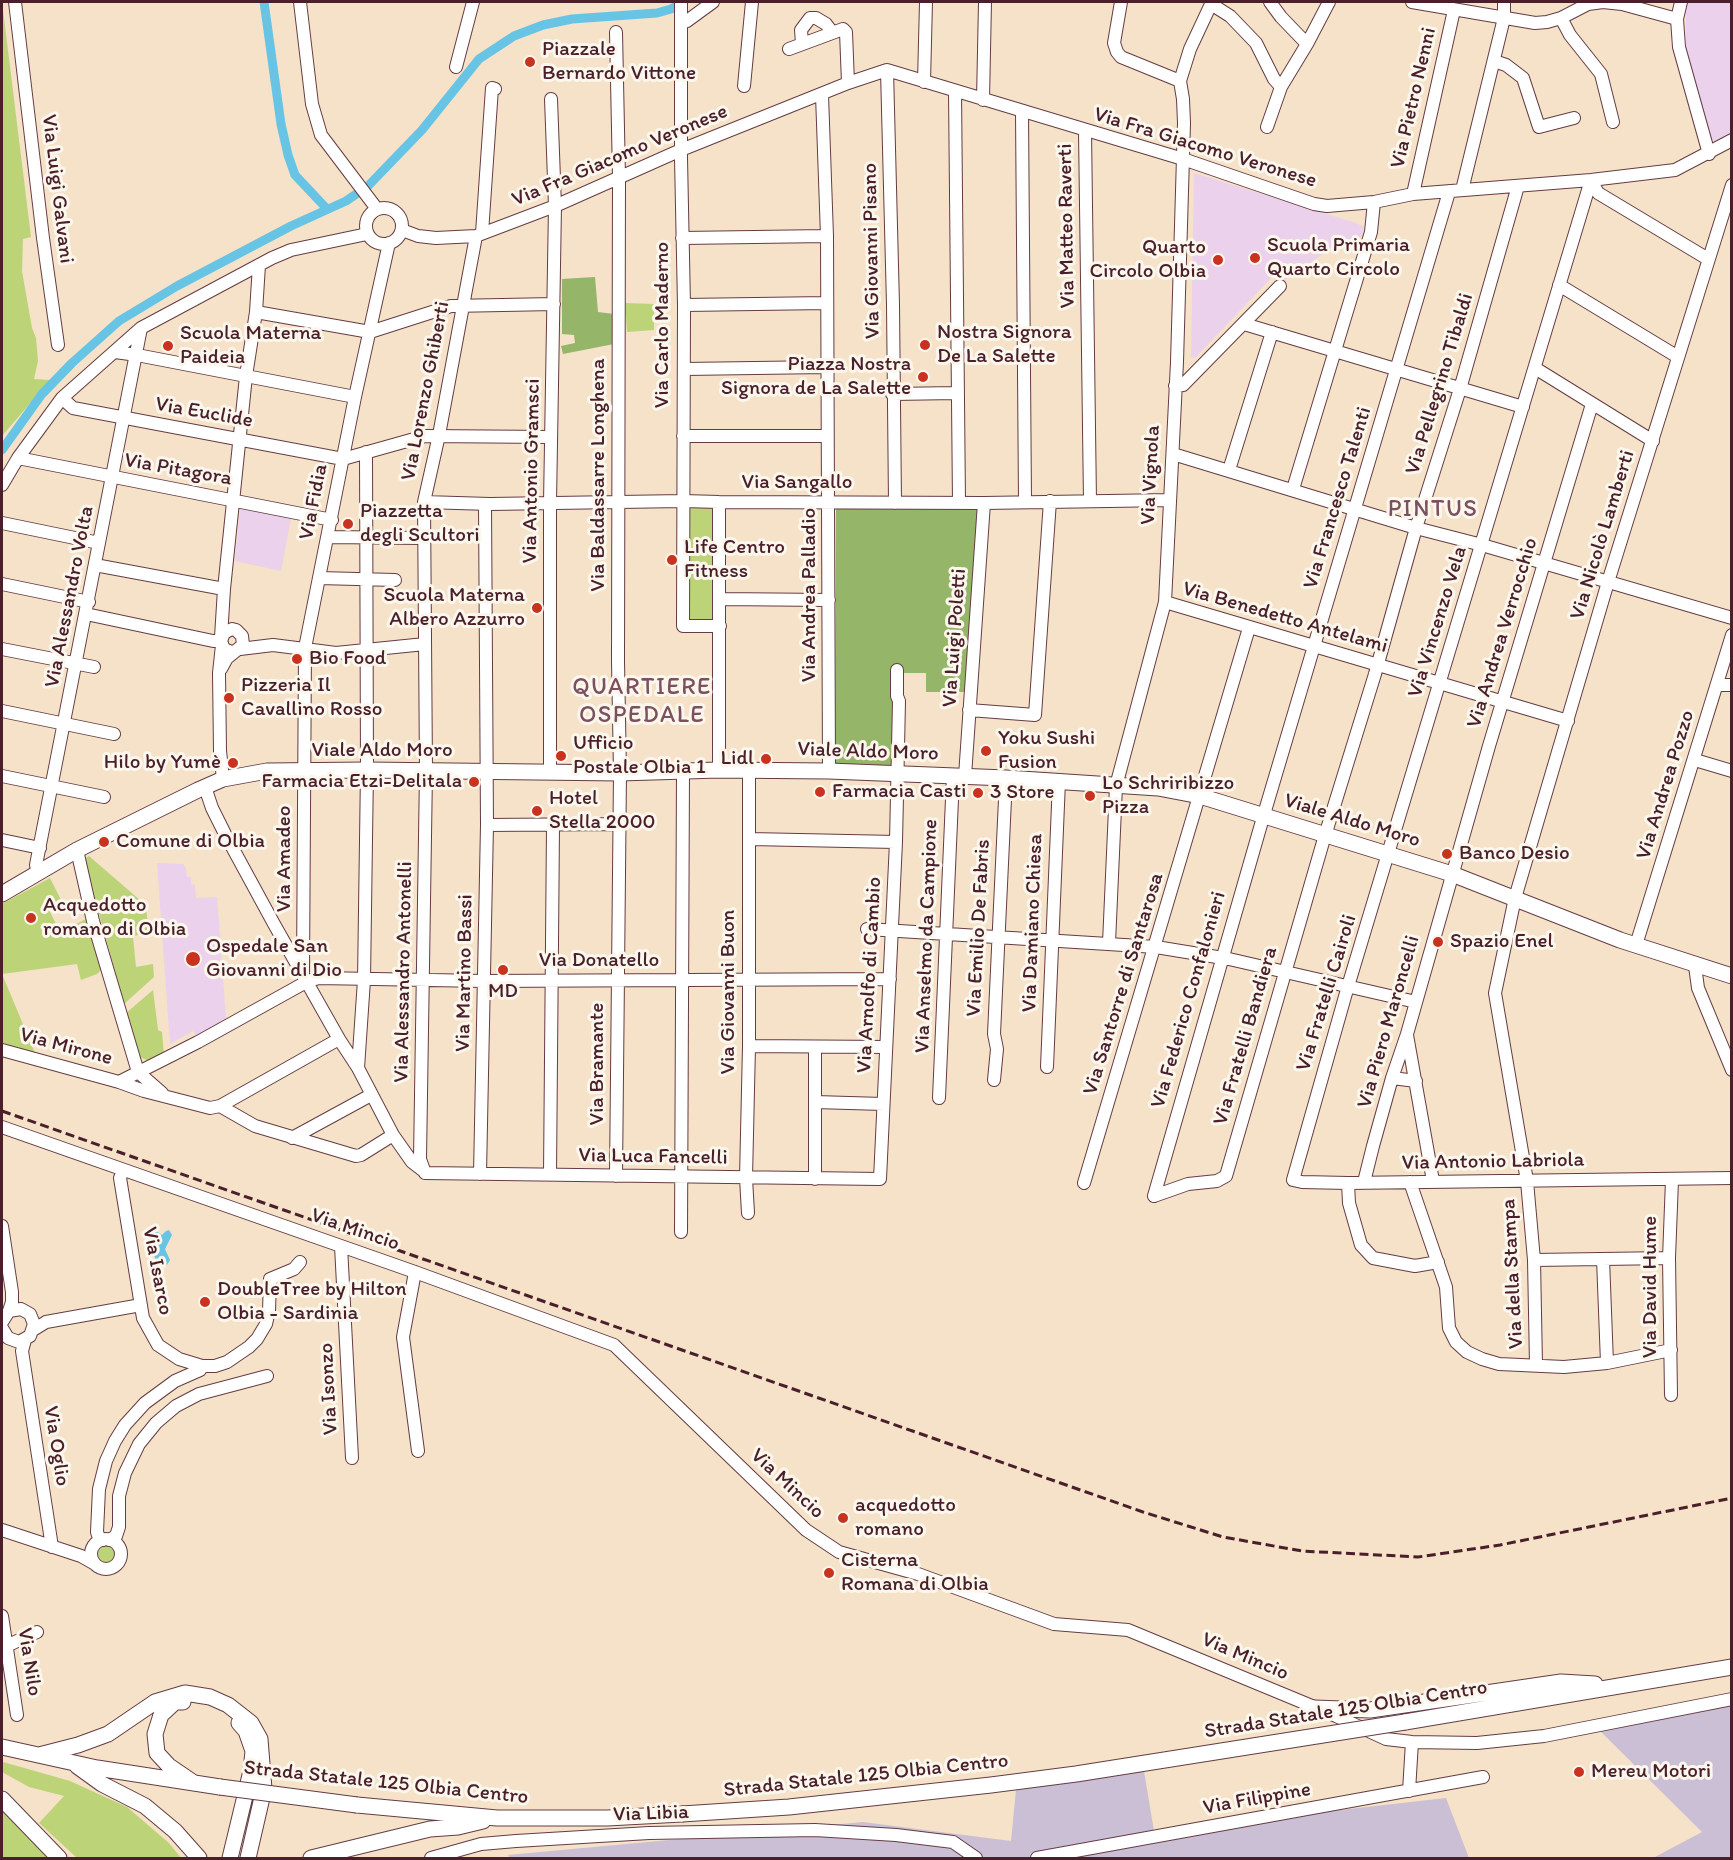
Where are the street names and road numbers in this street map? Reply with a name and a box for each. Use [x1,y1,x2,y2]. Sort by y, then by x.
street label: Via Pietro Nenni [1386,25,1442,171]
street label: Via Fra Giacomo Veronese [508,99,732,213]
street label: Via Fra Giacomo Veronese [1090,102,1320,194]
street label: Via Luigi Galvani [35,113,79,265]
street label: Via Matteo Raverti [1053,143,1081,309]
street label: Via Giovanni Pisano [858,163,886,339]
street label: Via Carlo Maderno [650,242,676,408]
street label: Via Pellegrino Tibaldi [1400,290,1480,478]
street label: Via Lorenzo Ghiberti [396,299,456,483]
street label: Via Baldassarre Longhena [586,358,612,592]
street label: Via Antonio Gramsci [518,378,546,564]
street label: Via Euclide [153,392,255,434]
street label: Via Francesco Talenti [1298,404,1378,592]
street label: Via Vignola [1136,424,1166,526]
street label: Via Nicolò Lamberti [1565,447,1641,623]
street label: Via Pitagora [122,448,234,492]
street label: Via Fidia [294,462,334,542]
street label: Via Sangallo [742,470,852,496]
street label: Via Alessandro Volta [40,504,100,690]
street label: Via Andrea Palladio [797,508,823,682]
street label: Via Andrea Verrocchio [1462,535,1544,731]
street label: Via Vincenzo Vela [1403,543,1473,701]
street label: Via Luigi Poletti [938,568,972,708]
street label: Via Benedetto Antelami [1179,577,1391,659]
street label: Via Andrea Pozzo [1631,707,1701,863]
street label: Viale Aldo Moro [797,737,939,767]
street label: Viale Aldo Moro [311,738,453,764]
street label: Viale Aldo Moro [1281,788,1423,854]
street label: Via Amadeo [272,806,298,912]
street label: Via Anselmo da Campione [910,819,944,1053]
street label: Via Damiano Chiesa [1017,833,1049,1013]
street label: Via Emilio De Fabris [962,839,996,1017]
street label: Via Alessandro Antonelli [389,861,419,1083]
street label: Via Santorre di Santarosa [1078,870,1170,1098]
street label: Via Arnolfo di Cambio [852,876,888,1074]
street label: Via Federico Confalonieri [1146,889,1232,1111]
street label: Via Martino Bassi [451,894,479,1052]
street label: Via Giovanni Buon [716,910,742,1074]
street label: Via Fratelli Cairoli [1291,912,1363,1074]
street label: Via Piero Maroncelli [1352,933,1426,1111]
street label: Via Fratelli Bandiera [1208,944,1284,1128]
street label: Via Donatello [539,948,659,974]
street label: Via Bramante [585,1003,611,1125]
street label: Via Mirone [17,1023,115,1071]
street label: Via Luca Fancelli [578,1143,728,1171]
street label: Via Antonio Labriola [1401,1148,1585,1176]
street label: Via della Stampa [1496,1198,1530,1350]
street label: Via Mincio [307,1203,403,1257]
street label: Via David Hume [1638,1216,1664,1358]
street label: Via Isarco [136,1225,178,1317]
street label: Via Isonzo [314,1342,344,1436]
street label: Via Oglio [37,1404,75,1488]
street label: Via Mincio [745,1443,829,1525]
street label: Via Nilo [11,1626,47,1698]
street label: Via Mincio [1198,1627,1292,1687]
street label: Strada Statale 125 Olbia Centro [1203,1675,1489,1745]
street label: Strada Statale 125 Olbia Centro [722,1749,1010,1803]
street label: Strada Statale 125 Olbia Centro [242,1756,530,1810]
street label: Via Filippine [1201,1777,1313,1821]
street label: Via Libia [613,1800,689,1828]

